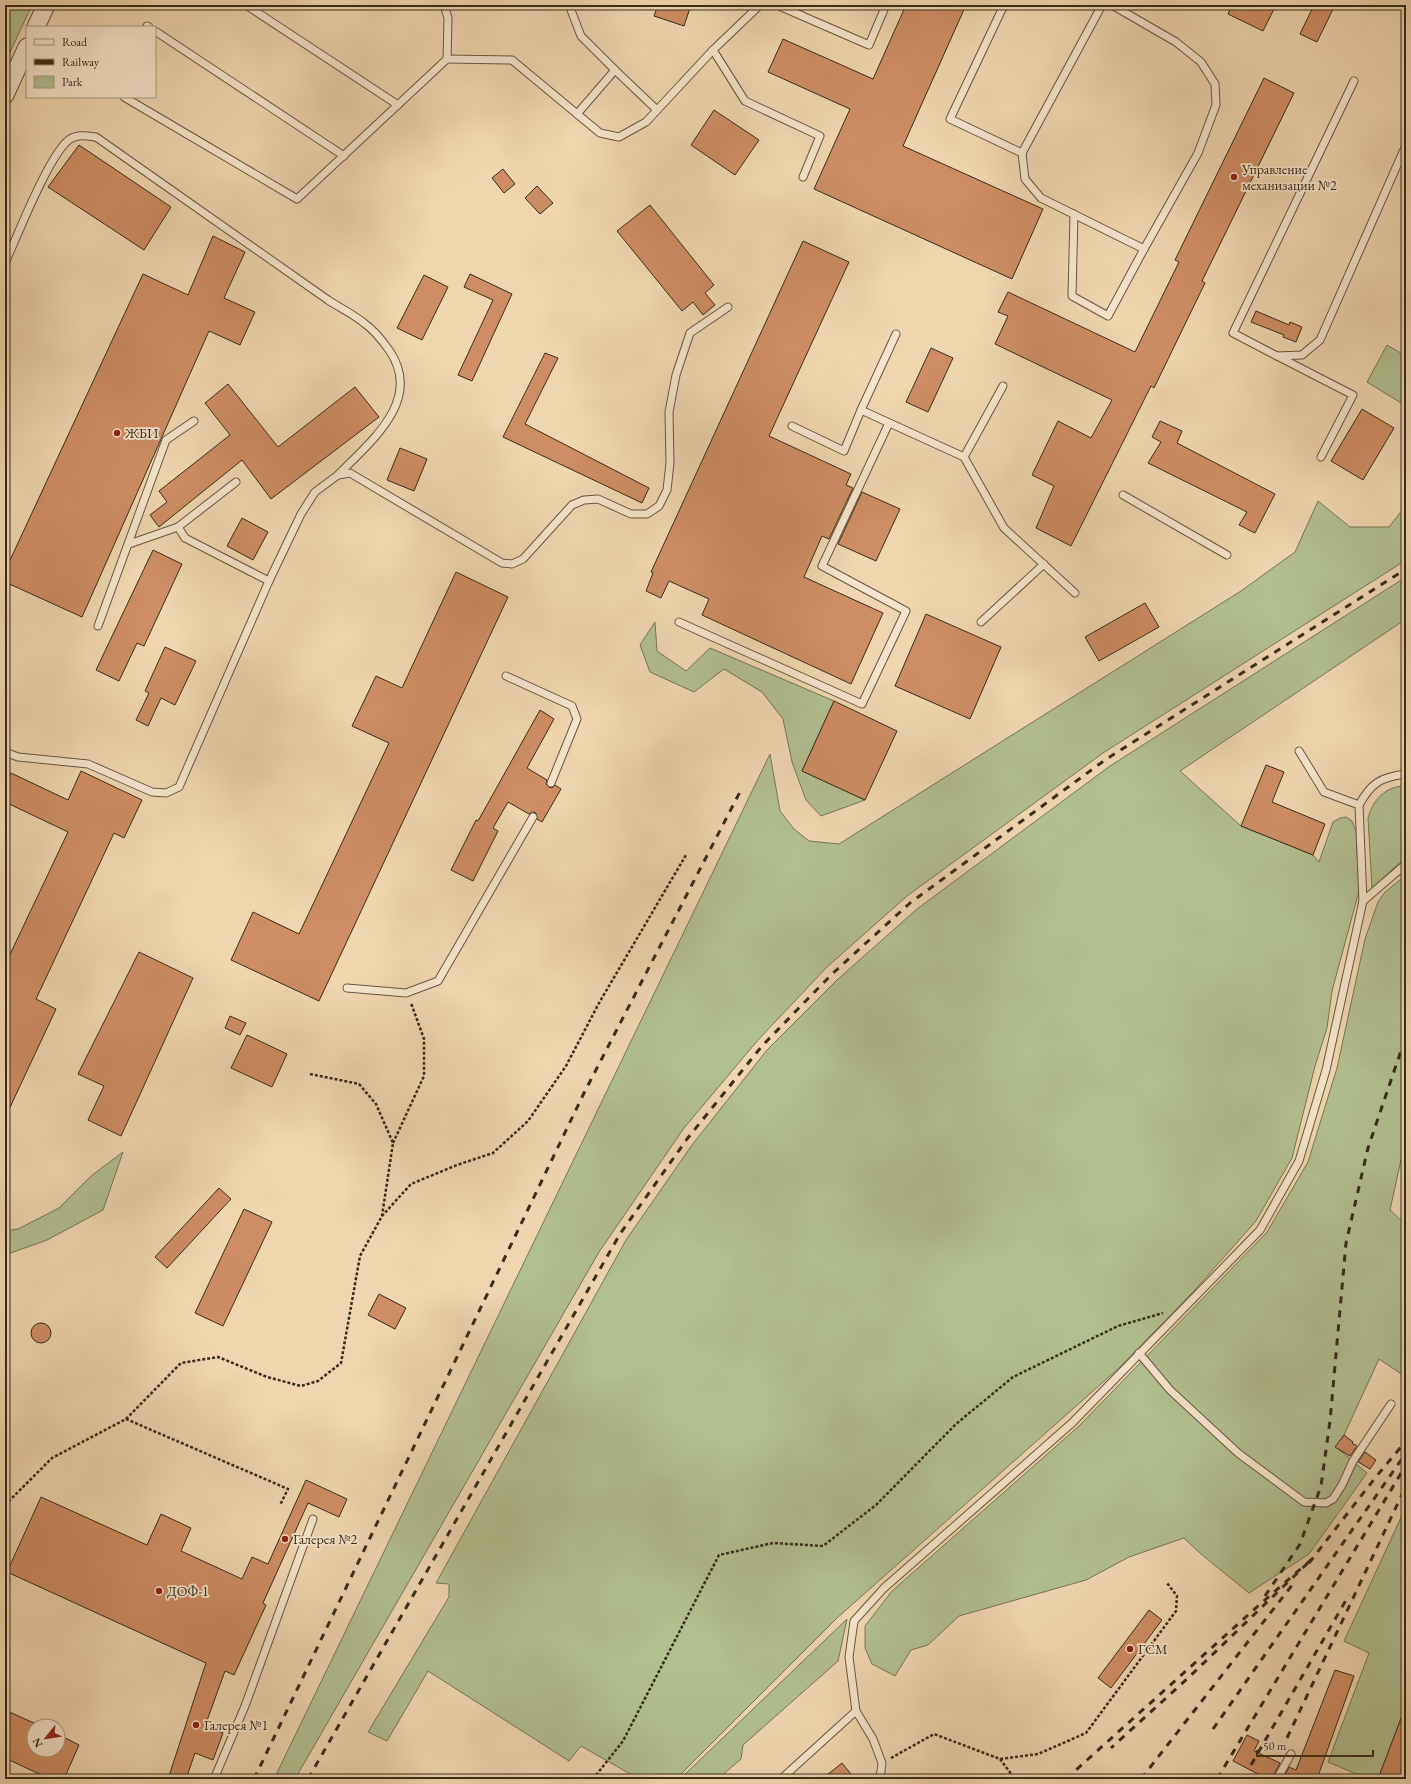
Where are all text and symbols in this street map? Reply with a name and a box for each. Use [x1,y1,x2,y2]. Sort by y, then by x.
legend [26,26,156,98]
text: Road [62,34,88,50]
text: Railway [62,54,100,70]
text: Park [62,74,83,90]
place label: Управление механизации №2 [1241,160,1337,194]
marker: Управление механизации №2 [1229,172,1239,182]
place label: ЖБИ [124,424,159,442]
marker: ЖБИ [112,428,122,438]
place label: Галерея №2 [293,1530,357,1548]
marker: Галерея №2 [280,1534,290,1544]
place label: ДОФ-1 [167,1582,209,1600]
marker: ДОФ-1 [154,1586,164,1596]
place label: ГСМ [1138,1640,1168,1658]
marker: ГСМ [1125,1644,1135,1654]
place label: Галерея №1 [204,1716,268,1734]
north arrow [26,1718,66,1758]
marker: Галерея №1 [191,1720,201,1730]
scale bar [1257,1732,1373,1758]
text: N [29,1736,46,1750]
text: 50 m [1263,1738,1287,1754]

